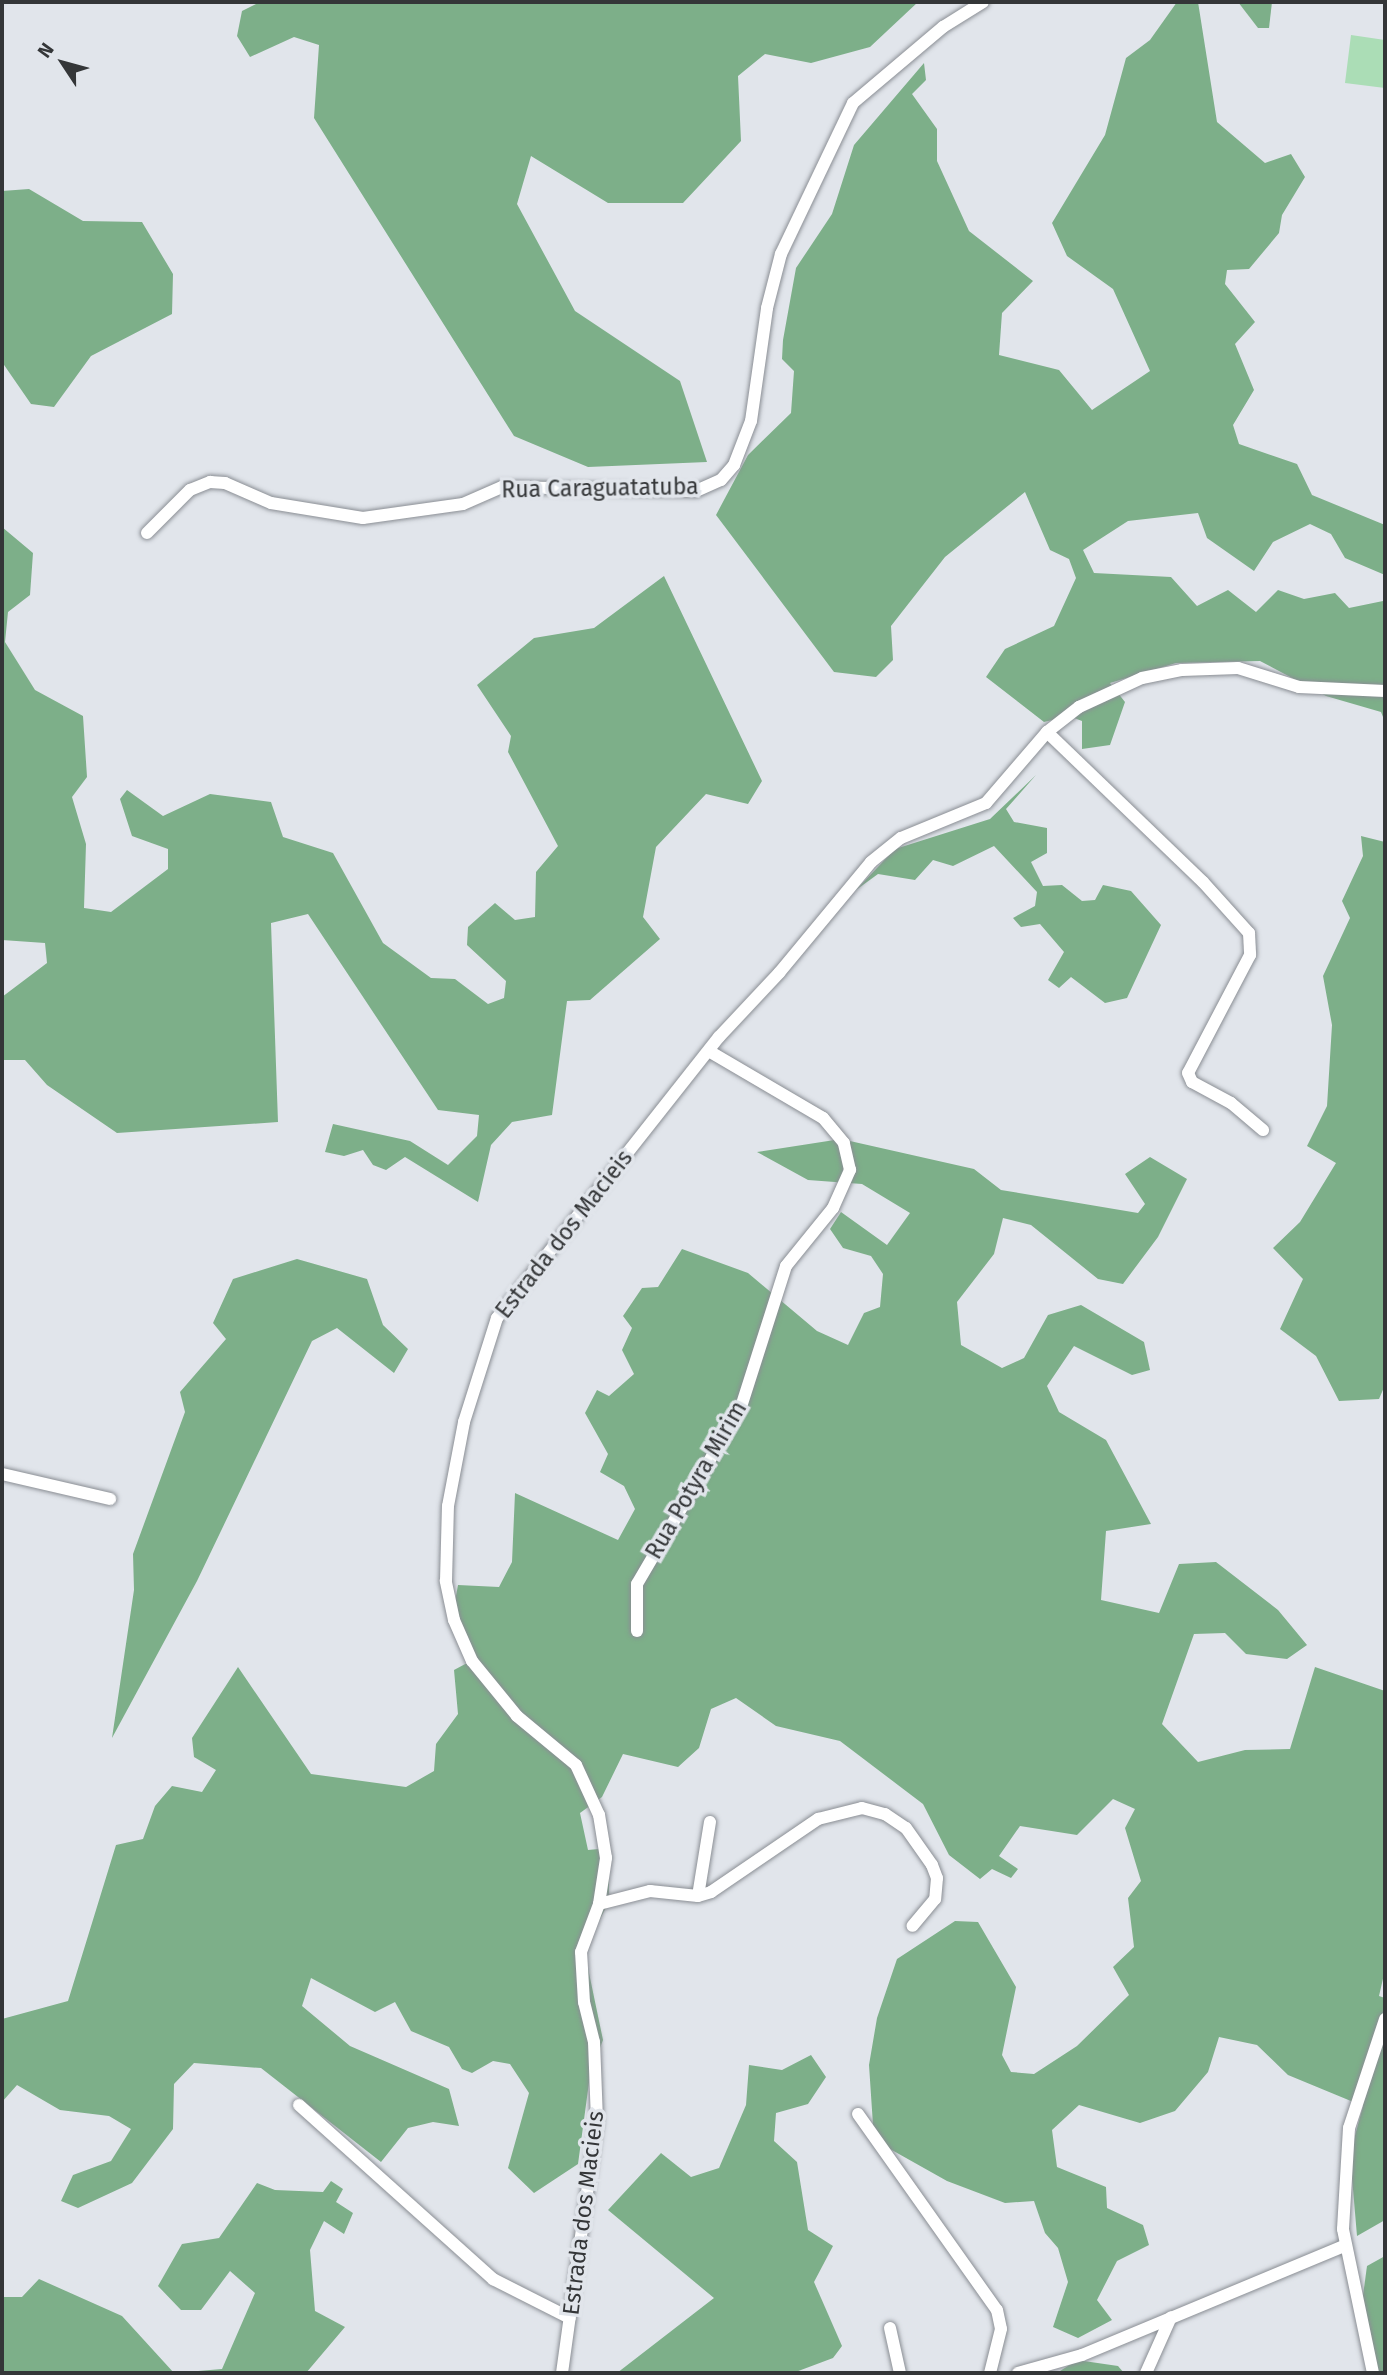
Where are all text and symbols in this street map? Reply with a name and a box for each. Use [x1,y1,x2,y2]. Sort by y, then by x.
north arrow [28,28,98,98]
text: N [33,39,59,62]
street label: Rua Caraguatatuba [501,472,699,504]
street label: Estrada dos Macieis [490,1144,638,1324]
street label: Rua Potyra Mirim [640,1396,752,1564]
street label: Estrada dos Macieis [557,2109,609,2317]

